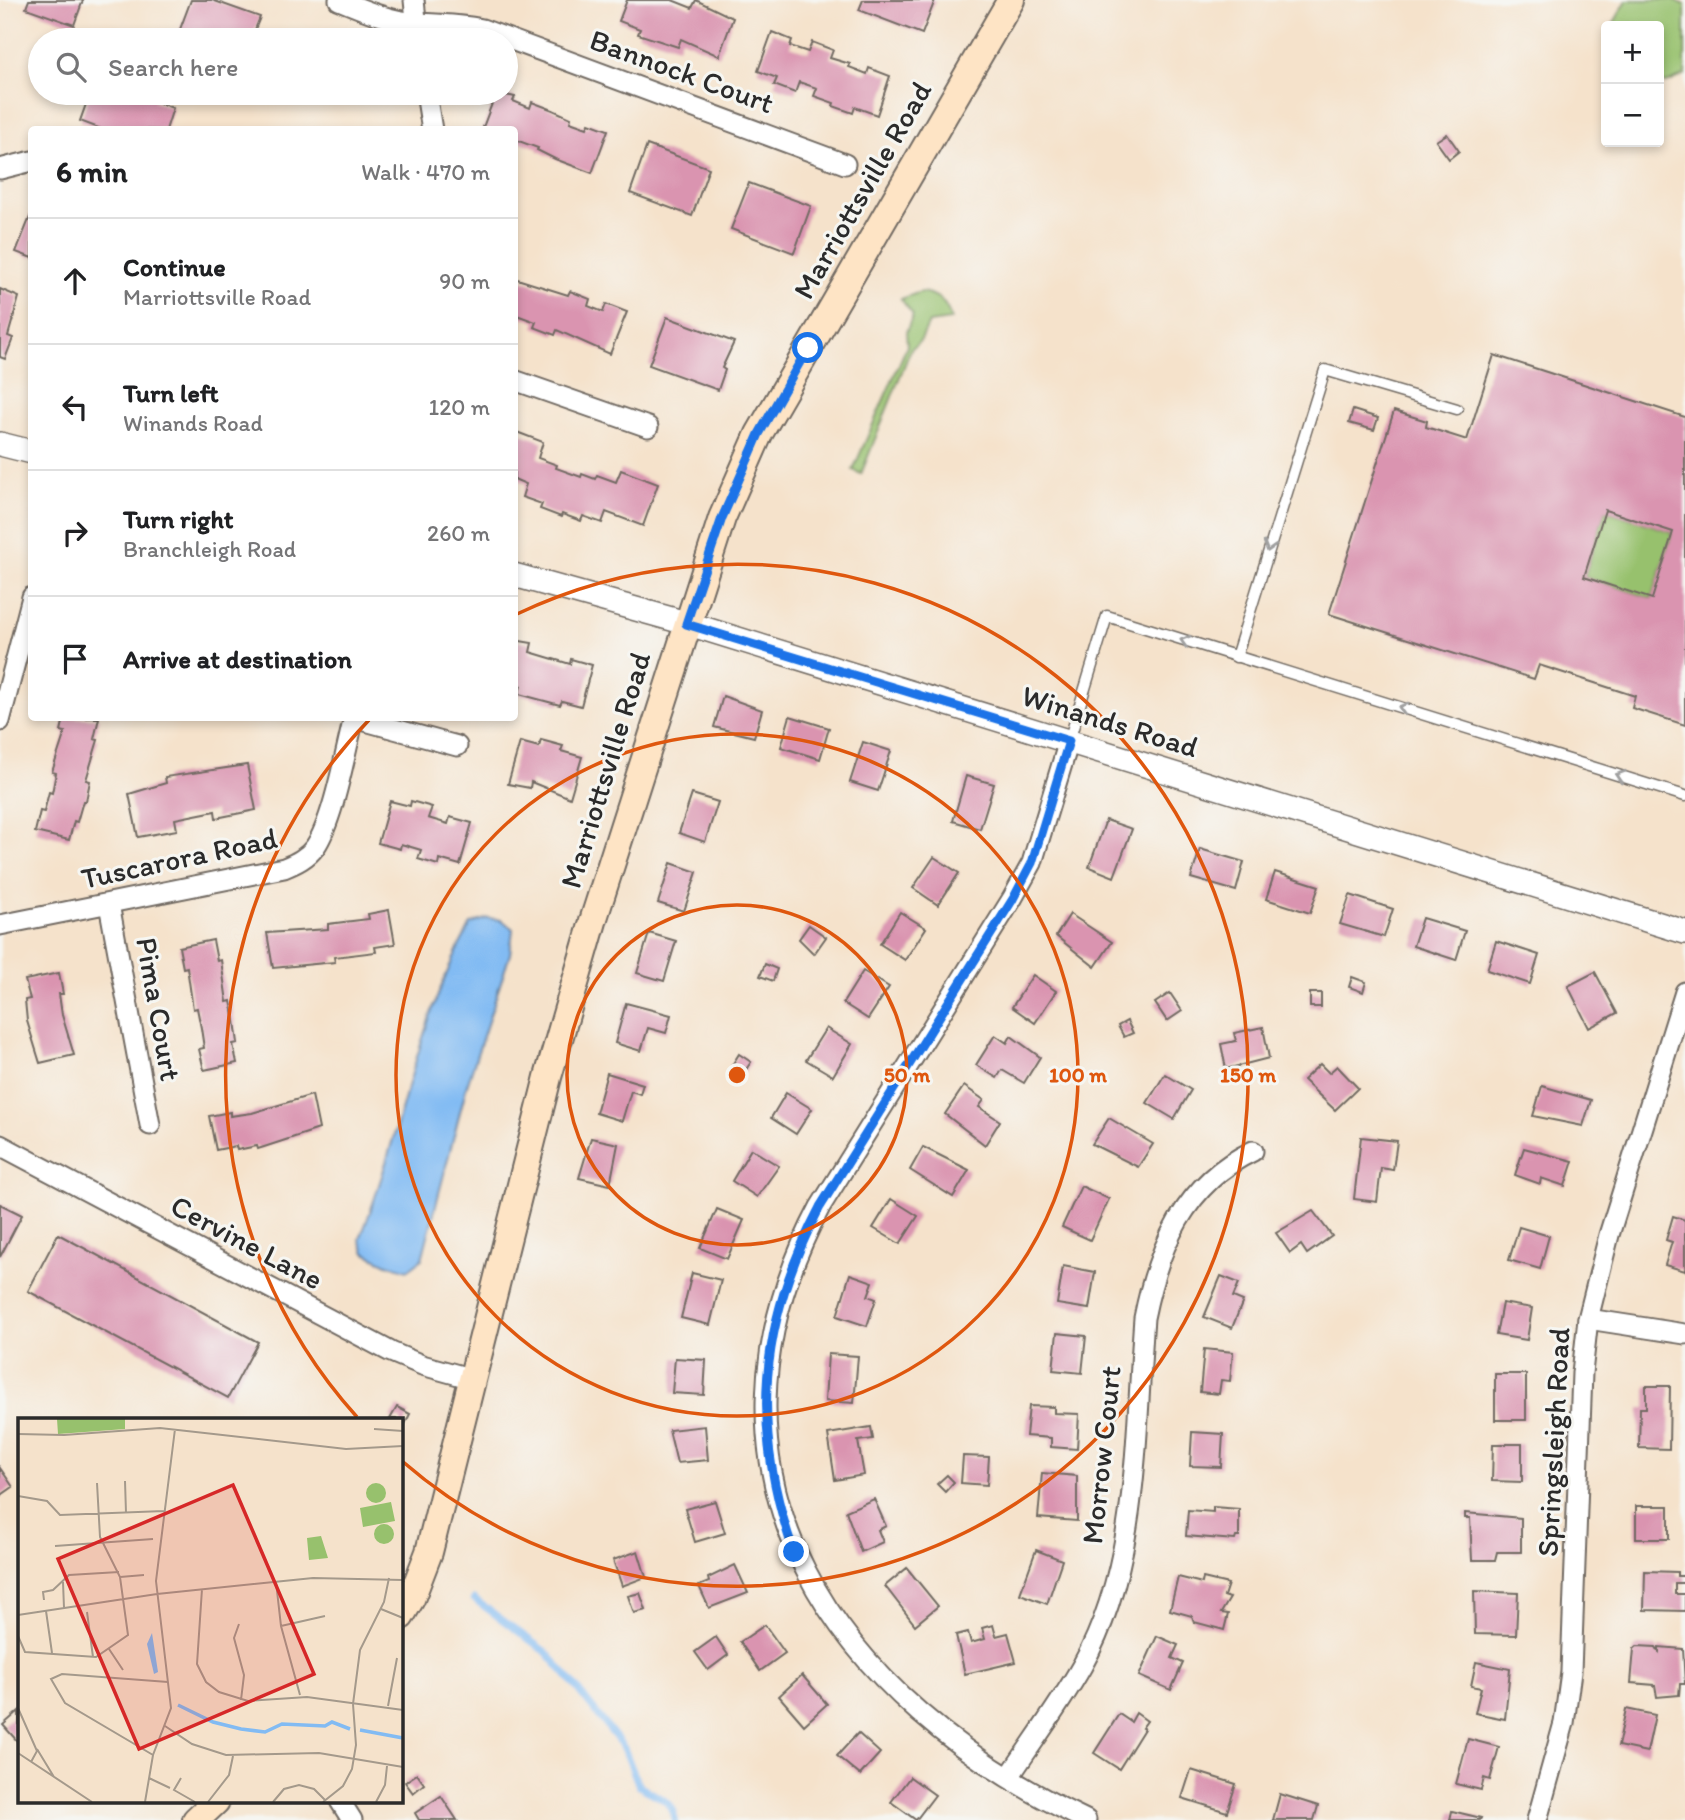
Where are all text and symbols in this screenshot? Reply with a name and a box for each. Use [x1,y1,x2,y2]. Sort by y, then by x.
street label: Bannock Court [585,21,779,121]
map controls [1601,21,1664,147]
button: + [1601,21,1664,84]
search box [28,28,518,105]
icon: search [52,48,90,86]
text: Search here [108,51,238,83]
street label: Marriottsville Road [785,74,940,305]
button: − [1601,84,1664,147]
text: 6 min [56,153,128,190]
text: Walk · 470 m [361,158,490,186]
text: Continue [123,251,226,283]
icon: ahead [56,262,94,300]
text: 90 m [439,267,490,295]
text: Marriottsville Road [123,283,311,311]
route start [792,332,823,363]
text: Turn left [123,377,219,409]
icon: left [56,388,94,426]
text: 120 m [429,393,490,421]
text: Winands Road [123,409,263,437]
text: Turn right [123,503,234,535]
icon: right [56,514,94,552]
text: 260 m [427,519,490,547]
text: Branchleigh Road [123,535,296,563]
one-way arrow [1263,541,1277,553]
one-way arrow [1180,635,1192,649]
icon: arrive [56,640,94,678]
text: Arrive at destination [123,643,352,675]
street label: Marriottsville Road [551,647,659,893]
street label: Winands Road [1017,677,1203,765]
one-way arrow [1397,702,1409,717]
one-way arrow [1614,769,1626,784]
street label: Tuscarora Road [78,819,280,897]
street label: Pima Court [128,934,190,1084]
text: 50 m [884,1062,931,1087]
text: 100 m [1049,1062,1107,1087]
text: 150 m [1220,1062,1276,1087]
centre of rings [725,1063,749,1087]
street label: Cervine Lane [164,1186,330,1298]
street label: Springsleigh Road [1529,1326,1577,1558]
street label: Morrow Court [1073,1364,1129,1546]
inset map [18,1418,402,1802]
route end [778,1536,809,1567]

